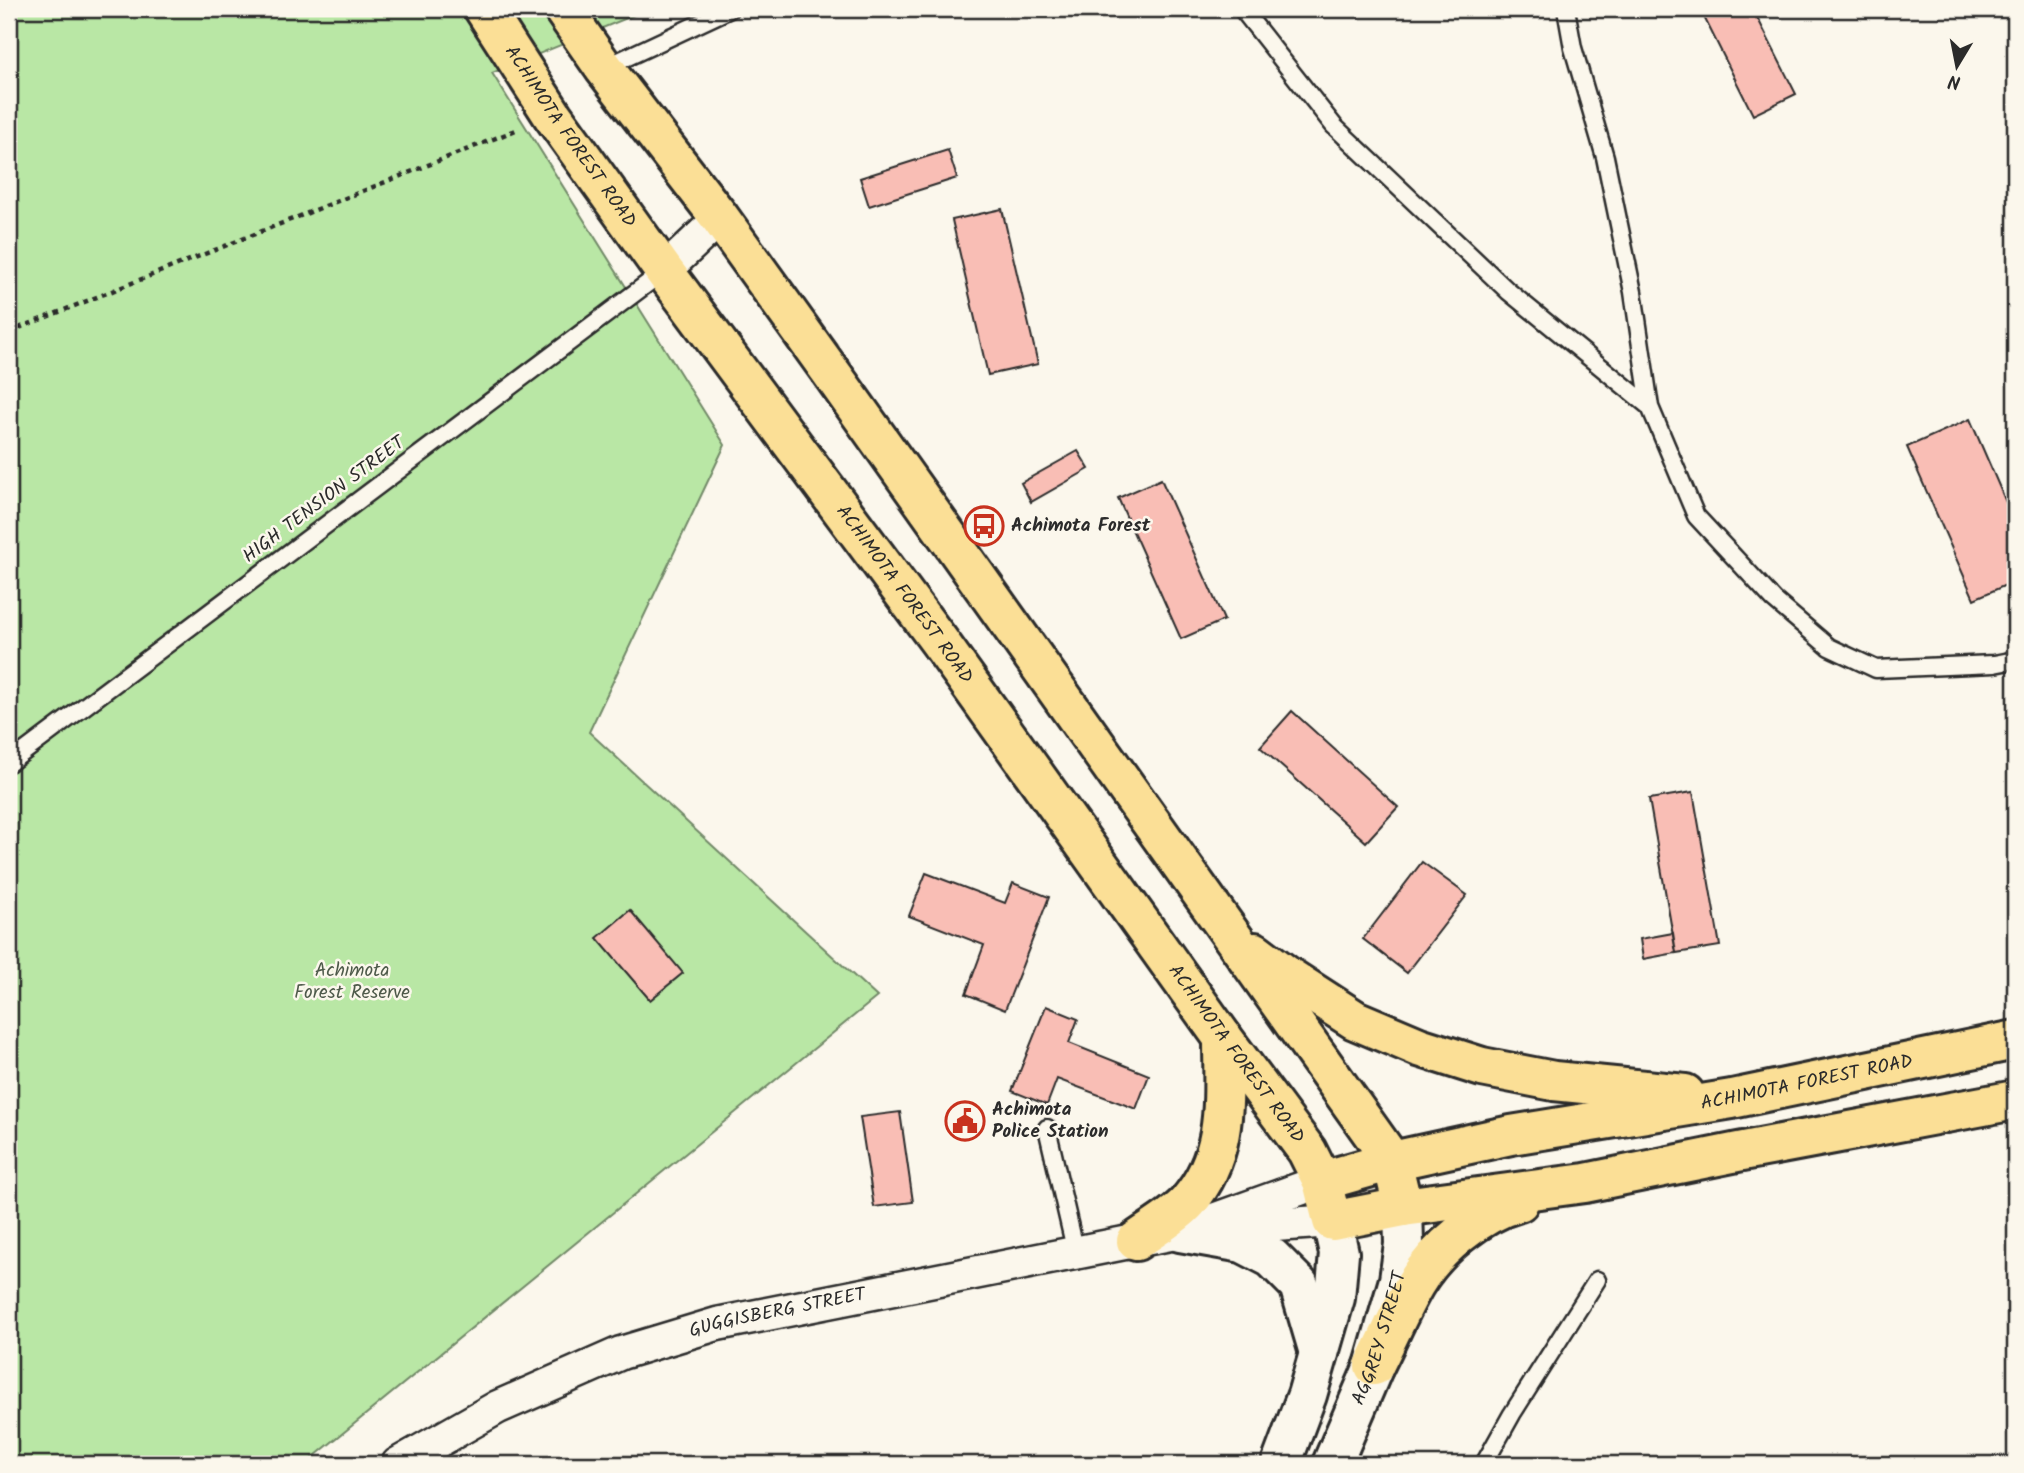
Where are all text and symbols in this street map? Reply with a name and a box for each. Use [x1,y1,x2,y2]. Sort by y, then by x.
north arrow [1923,32,1993,102]
street label: ACHIMOTA FOREST ROAD [496,40,644,234]
text: N [1946,65,1963,97]
street label: HIGH TENSION STREET [236,428,413,571]
street label: ACHIMOTA FOREST ROAD [828,499,980,690]
bus stop icon: Achimota Forest [963,505,1005,547]
place label: Achimota Forest [1011,511,1151,541]
park label: Achimota Forest Reserve [294,956,410,1008]
street label: ACHIMOTA FOREST ROAD [1160,958,1312,1150]
street label: ACHIMOTA FOREST ROAD [1699,1047,1916,1119]
place label: Achimota Police Station [992,1095,1108,1147]
public building icon: Achimota Police Station [944,1100,986,1142]
street label: AGGREY STREET [1344,1268,1415,1410]
street label: GUGGISBERG STREET [685,1279,870,1347]

